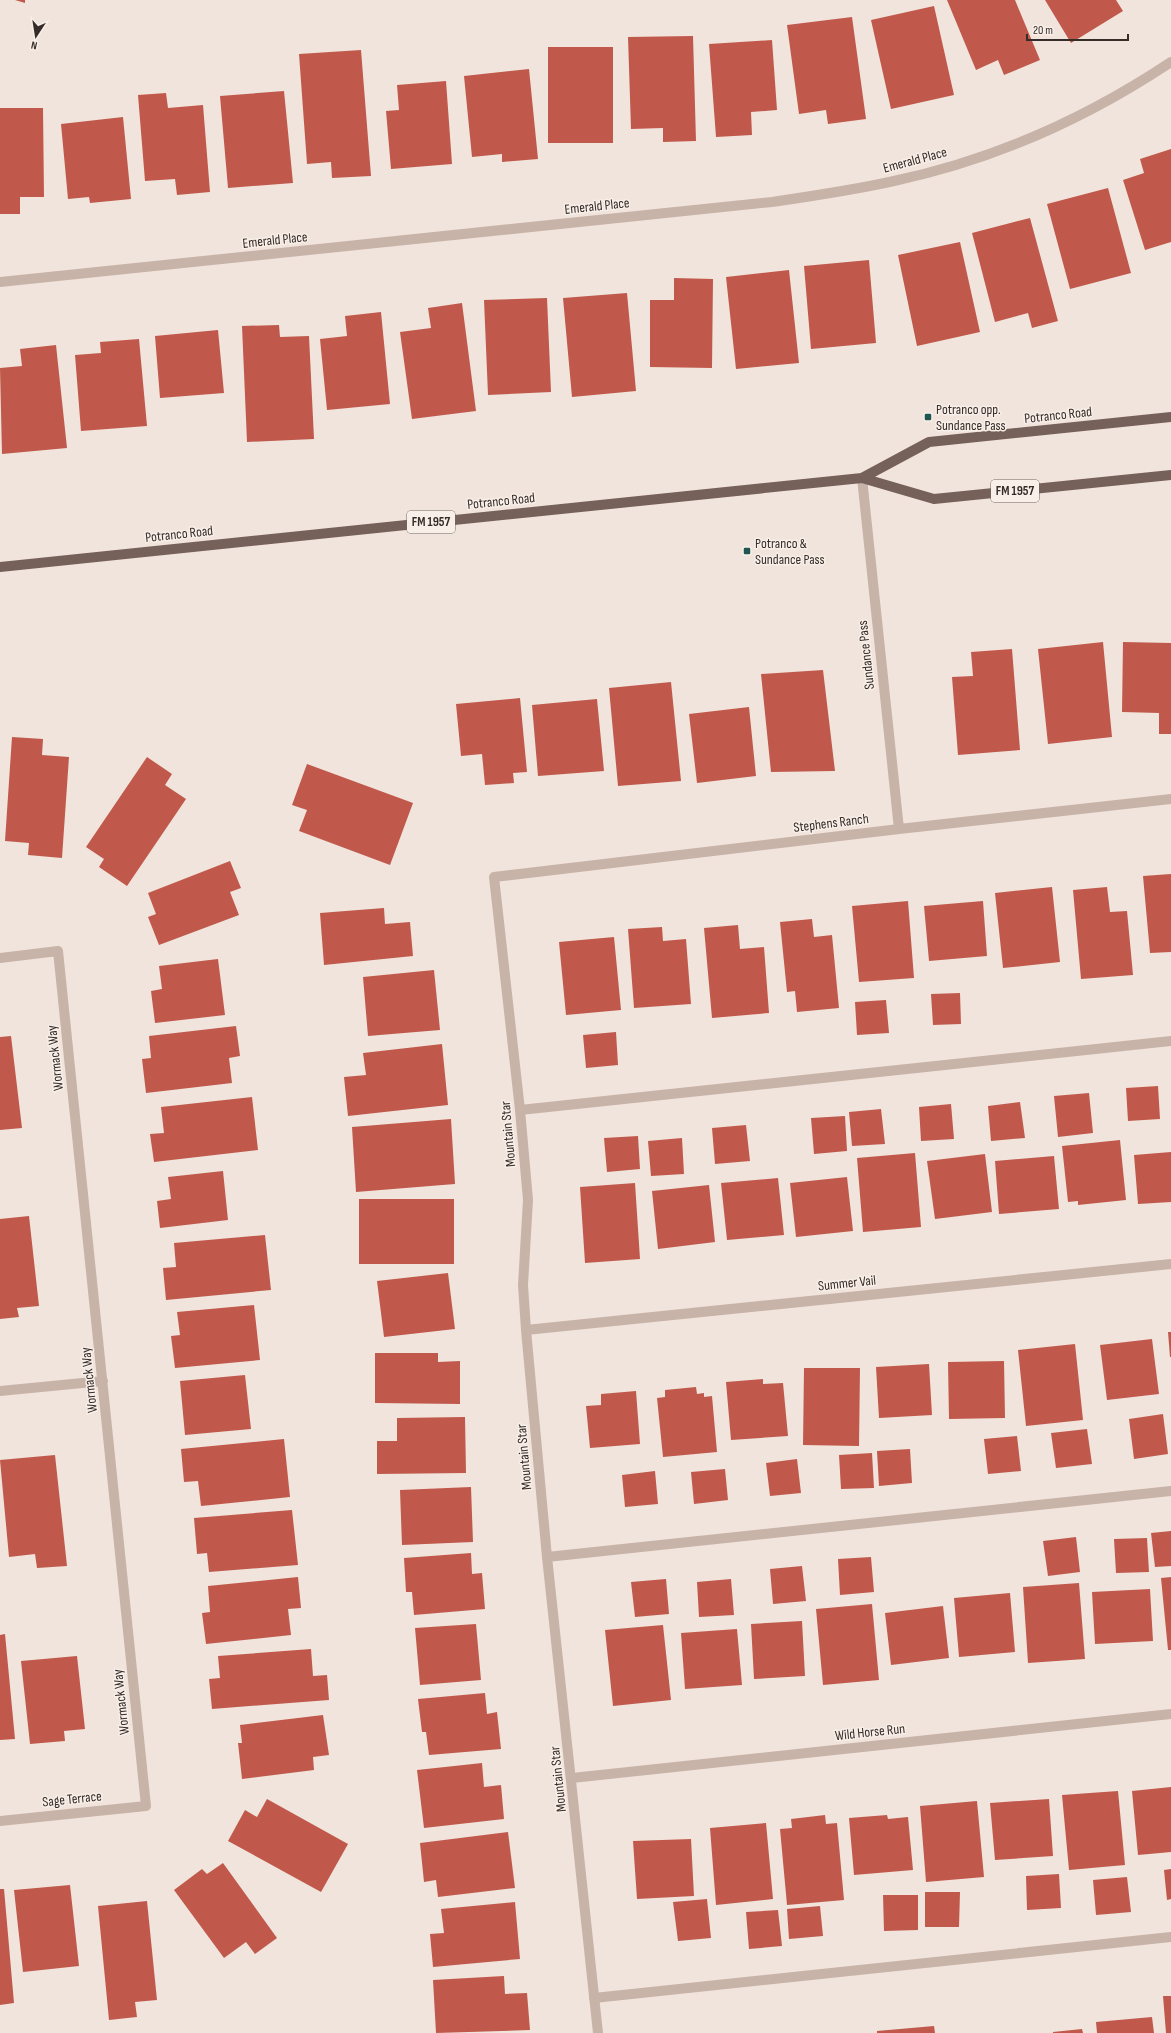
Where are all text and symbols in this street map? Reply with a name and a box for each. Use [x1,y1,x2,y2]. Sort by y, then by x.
north arrow [16,16,56,56]
scale bar [1027,16,1128,42]
text: 20 m [1033,23,1053,38]
text: N [30,38,38,52]
street label: Emerald Place [881,143,949,177]
street label: Emerald Place [564,194,630,218]
street label: Emerald Place [242,228,308,252]
place label: Potranco opp. Sundance Pass [936,401,1005,434]
street label: Potranco Road [1023,403,1093,427]
marker: Potranco opp. Sundance Pass [923,412,933,422]
road number: FM 1957 [991,480,1039,502]
street label: Potranco Road [466,489,536,513]
road number: FM 1957 [407,511,455,533]
street label: Potranco Road [144,522,214,546]
place label: Potranco & Sundance Pass [755,535,824,568]
marker: Potranco & Sundance Pass [742,546,752,556]
street label: Sundance Pass [854,620,878,690]
street label: Stephens Ranch [792,810,870,836]
street label: Wormack Way [43,1024,67,1092]
street label: Mountain Star [497,1100,519,1168]
street label: Summer Vail [817,1272,877,1294]
street label: Wormack Way [77,1346,101,1414]
street label: Mountain Star [513,1423,535,1491]
street label: Wormack Way [109,1668,133,1736]
street label: Wild Horse Run [834,1720,906,1744]
street label: Mountain Star [546,1745,570,1813]
street label: Sage Terrace [42,1787,102,1811]

